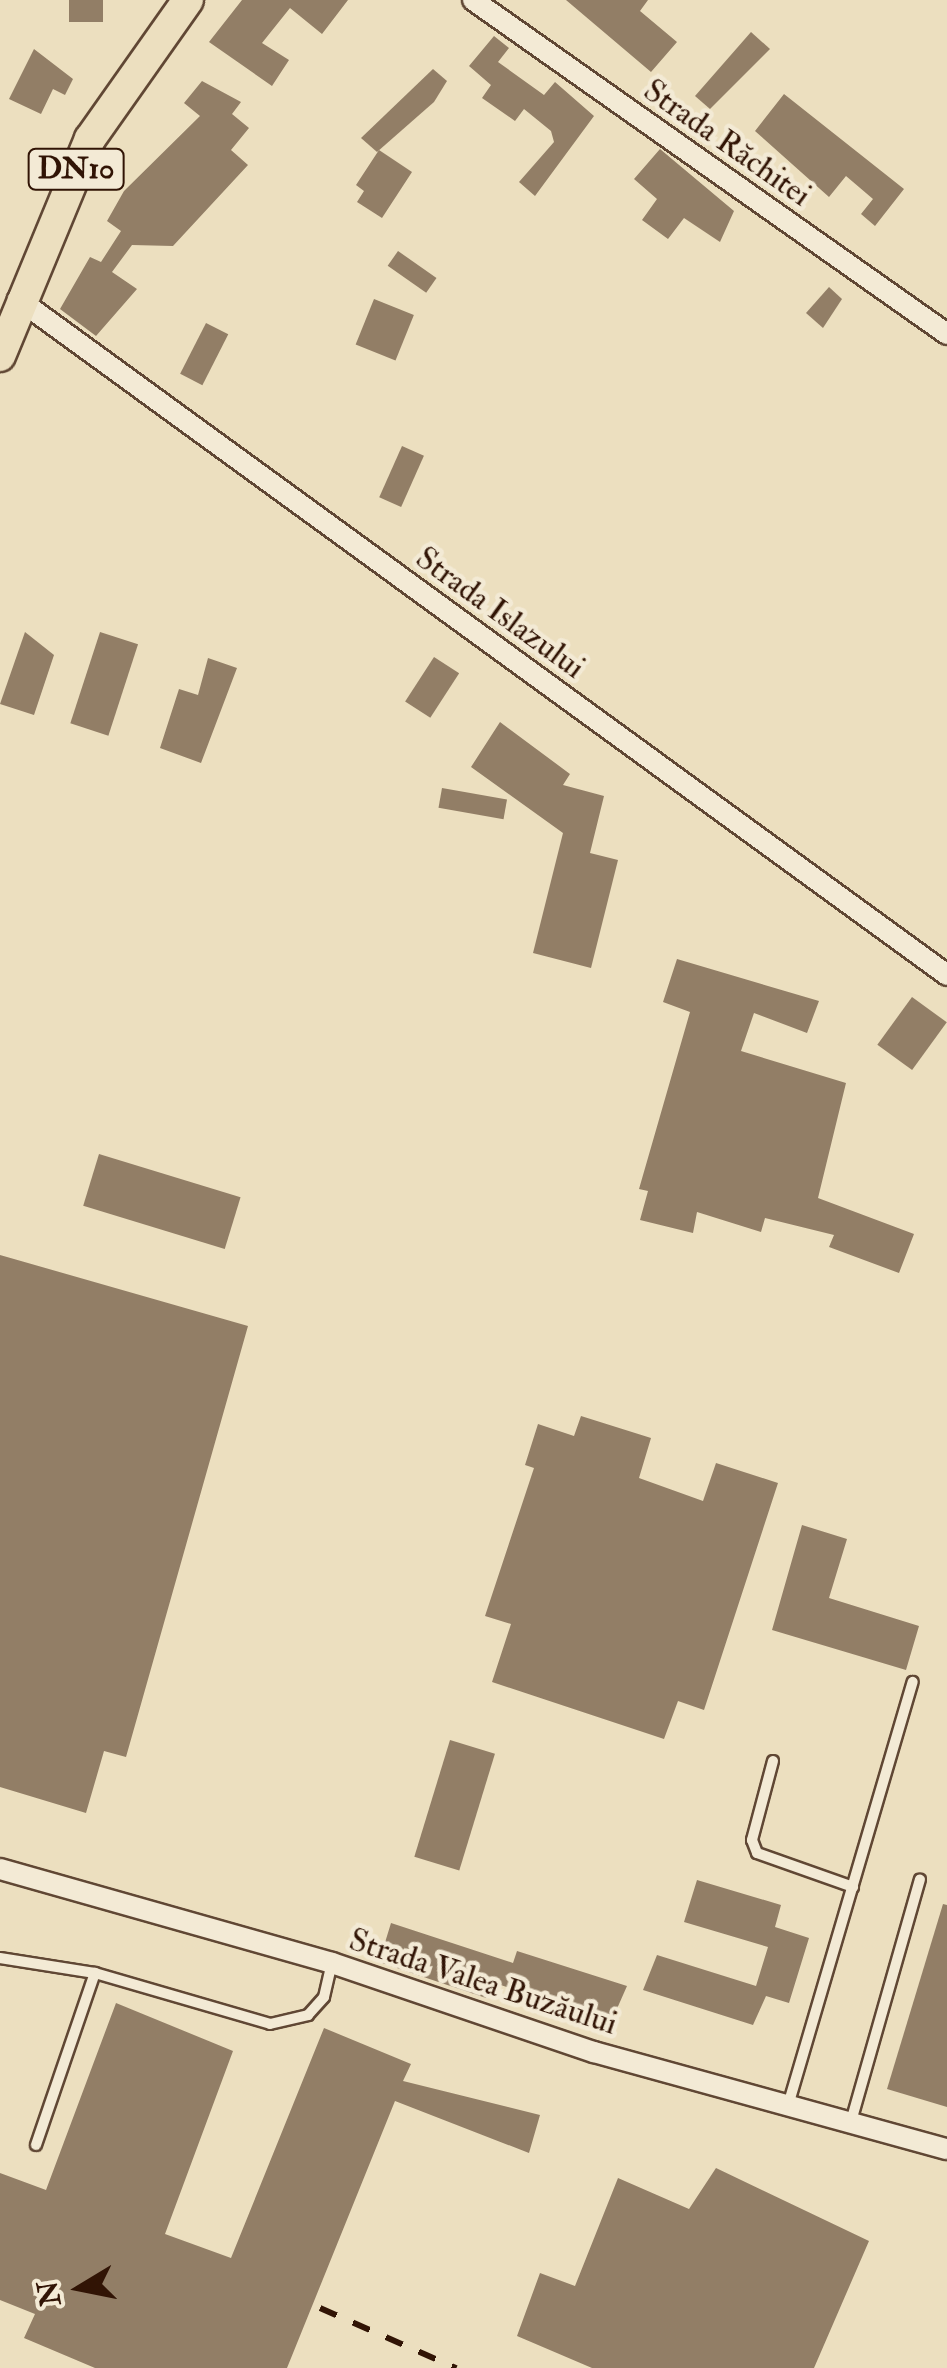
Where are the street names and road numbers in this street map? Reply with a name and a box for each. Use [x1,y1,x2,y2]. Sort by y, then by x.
street label: Strada Răchitei [636,71,818,215]
road number: DN10 [26,144,126,194]
street label: Strada Islazului [408,539,592,687]
street label: Strada Valea Buzăului [344,1921,622,2043]

